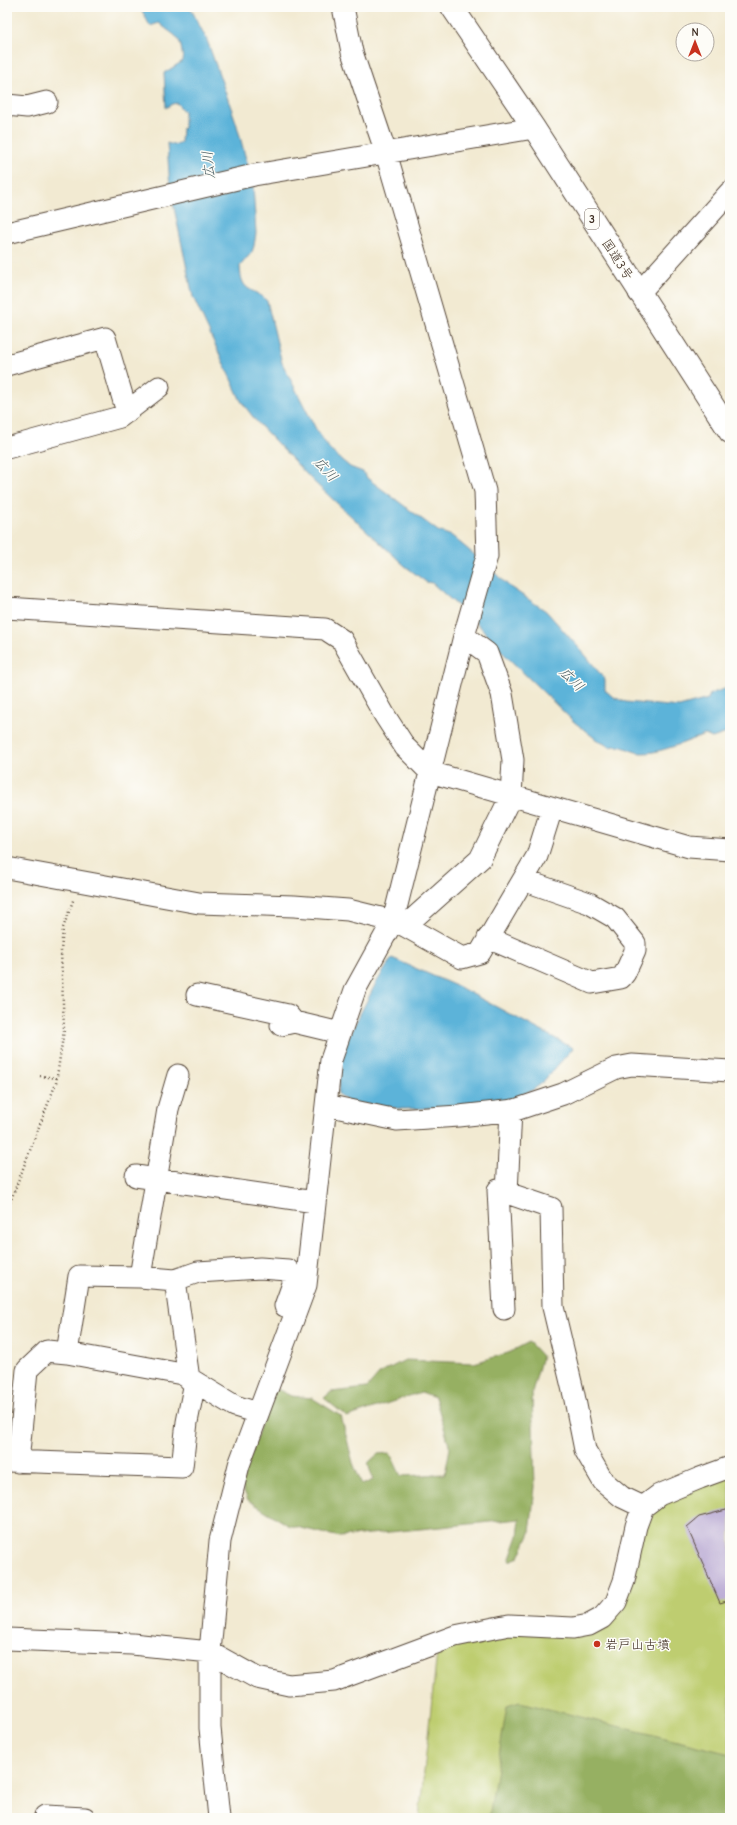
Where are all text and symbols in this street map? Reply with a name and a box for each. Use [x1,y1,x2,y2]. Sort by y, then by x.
north arrow [675,22,715,62]
text: N [691,26,699,39]
water label: 広川 [199,150,218,180]
road number: 3 [585,209,599,229]
street label: 国道3号 [599,236,636,282]
water label: 広川 [310,453,341,485]
water label: 広川 [556,664,588,695]
place label: 岩戸山古墳 [605,1637,670,1652]
marker: 岩戸山古墳 [592,1639,602,1649]

